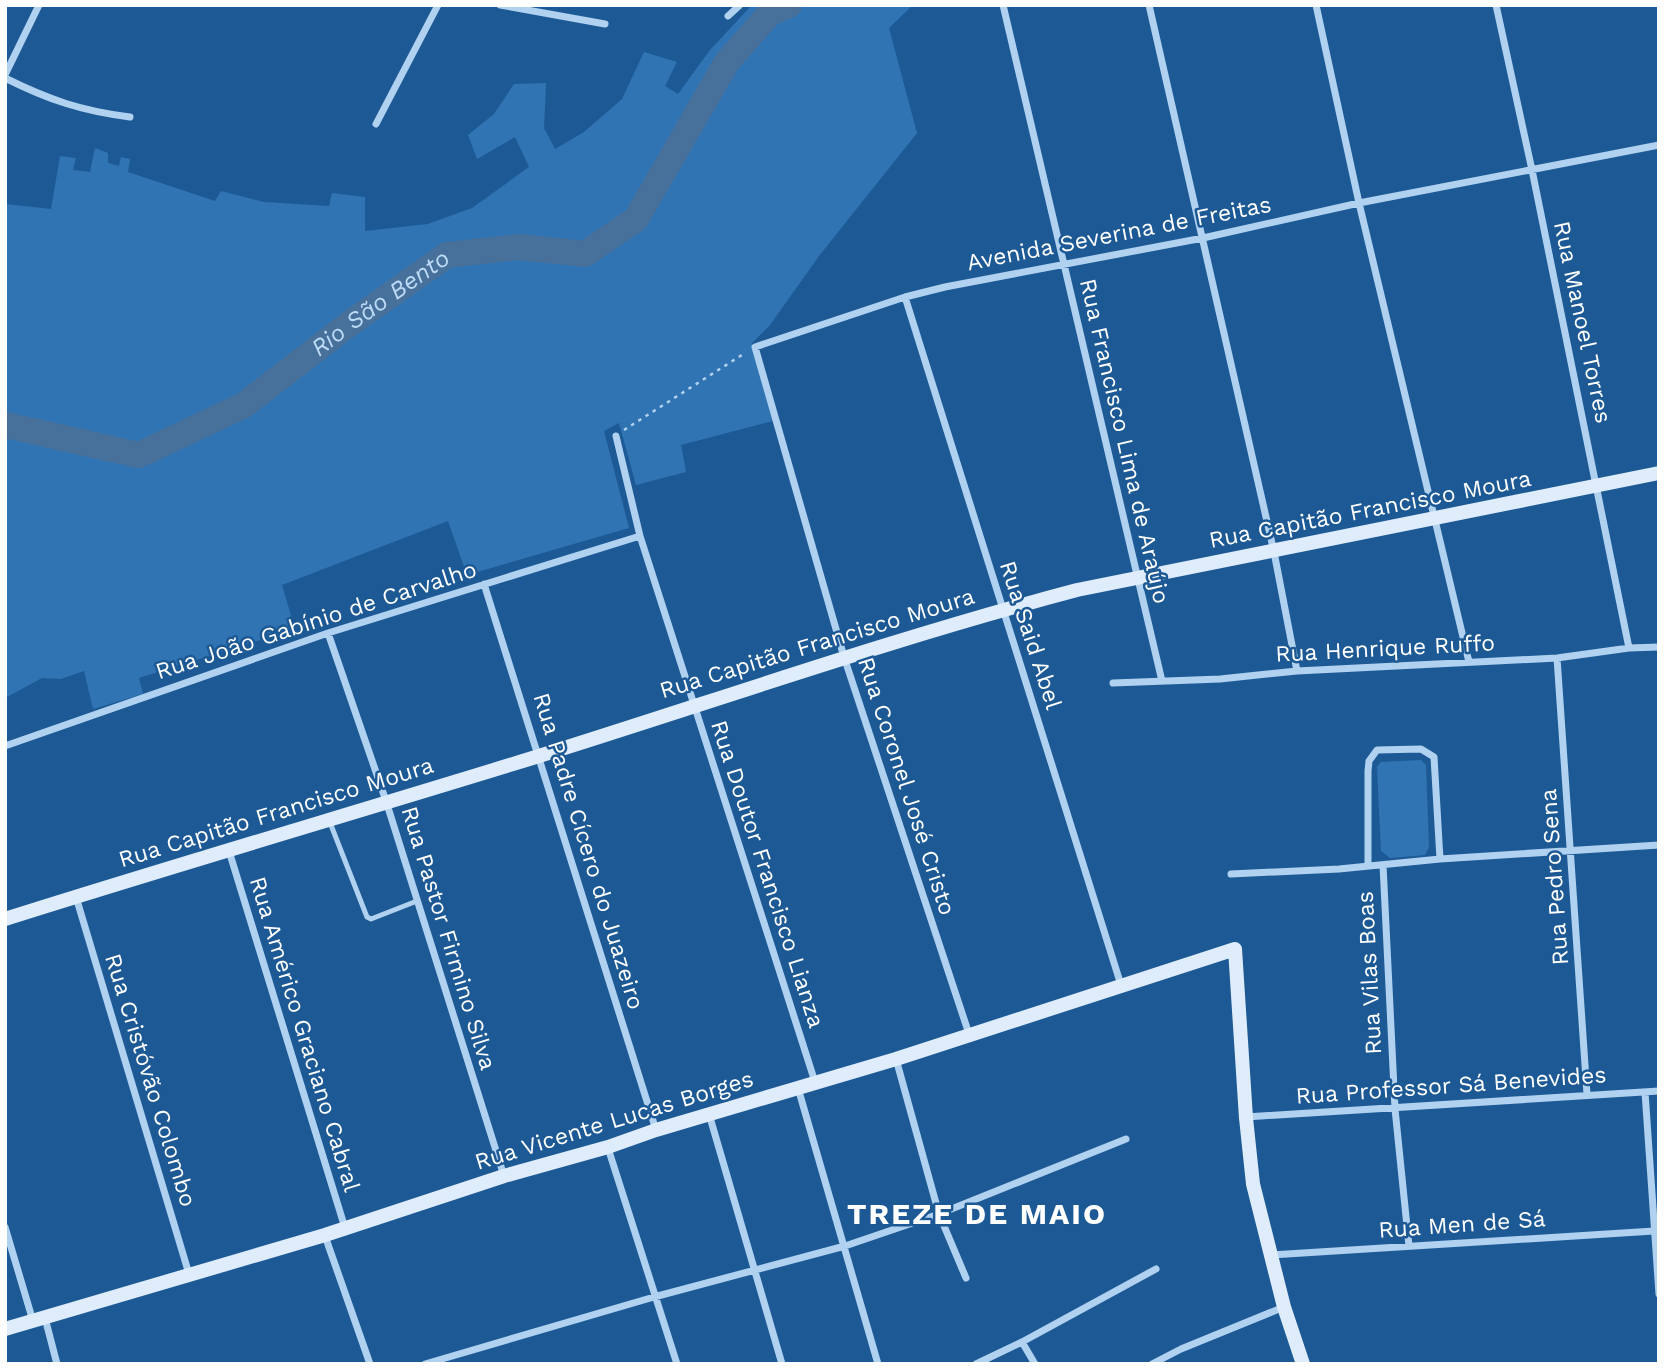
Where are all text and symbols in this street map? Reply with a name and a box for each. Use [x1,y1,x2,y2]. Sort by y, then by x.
street label: Avenida Severina de Freitas [965,191,1274,276]
street label: Rua Manoel Torres [1548,219,1617,426]
water label: Rio São Bento [306,244,455,362]
street label: Rua Francisco Lima de Araújo [1074,276,1175,606]
street label: Rua Capitão Francisco Moura [1207,465,1534,554]
street label: Rua João Gabínio de Carvalho [152,556,480,685]
street label: Rua Said Abel [994,558,1067,713]
street label: Rua Capitão Francisco Moura [656,583,978,704]
street label: Rua Henrique Ruffo [1275,629,1495,668]
street label: Rua Coronel José Cristo [852,654,961,919]
street label: Rua Padre Cícero do Juazeiro [527,690,650,1013]
street label: Rua Doutor Francisco Lianza [705,717,830,1031]
street label: Rua Capitão Francisco Moura [115,752,437,873]
street label: Rua Pedro Sena [1535,788,1574,966]
street label: Rua Pastor Firmino Silva [396,803,502,1073]
street label: Rua Américo Graciano Cabral [244,873,365,1195]
street label: Rua Vilas Boas [1352,890,1387,1055]
street label: Rua Cristóvão Colombo [99,950,202,1210]
street label: Rua Professor Sá Benevides [1295,1061,1607,1110]
street label: Rua Vicente Lucas Borges [472,1065,757,1176]
district label: TREZE DE MAIO [847,1196,1107,1231]
street label: Rua Men de Sá [1378,1205,1546,1244]

